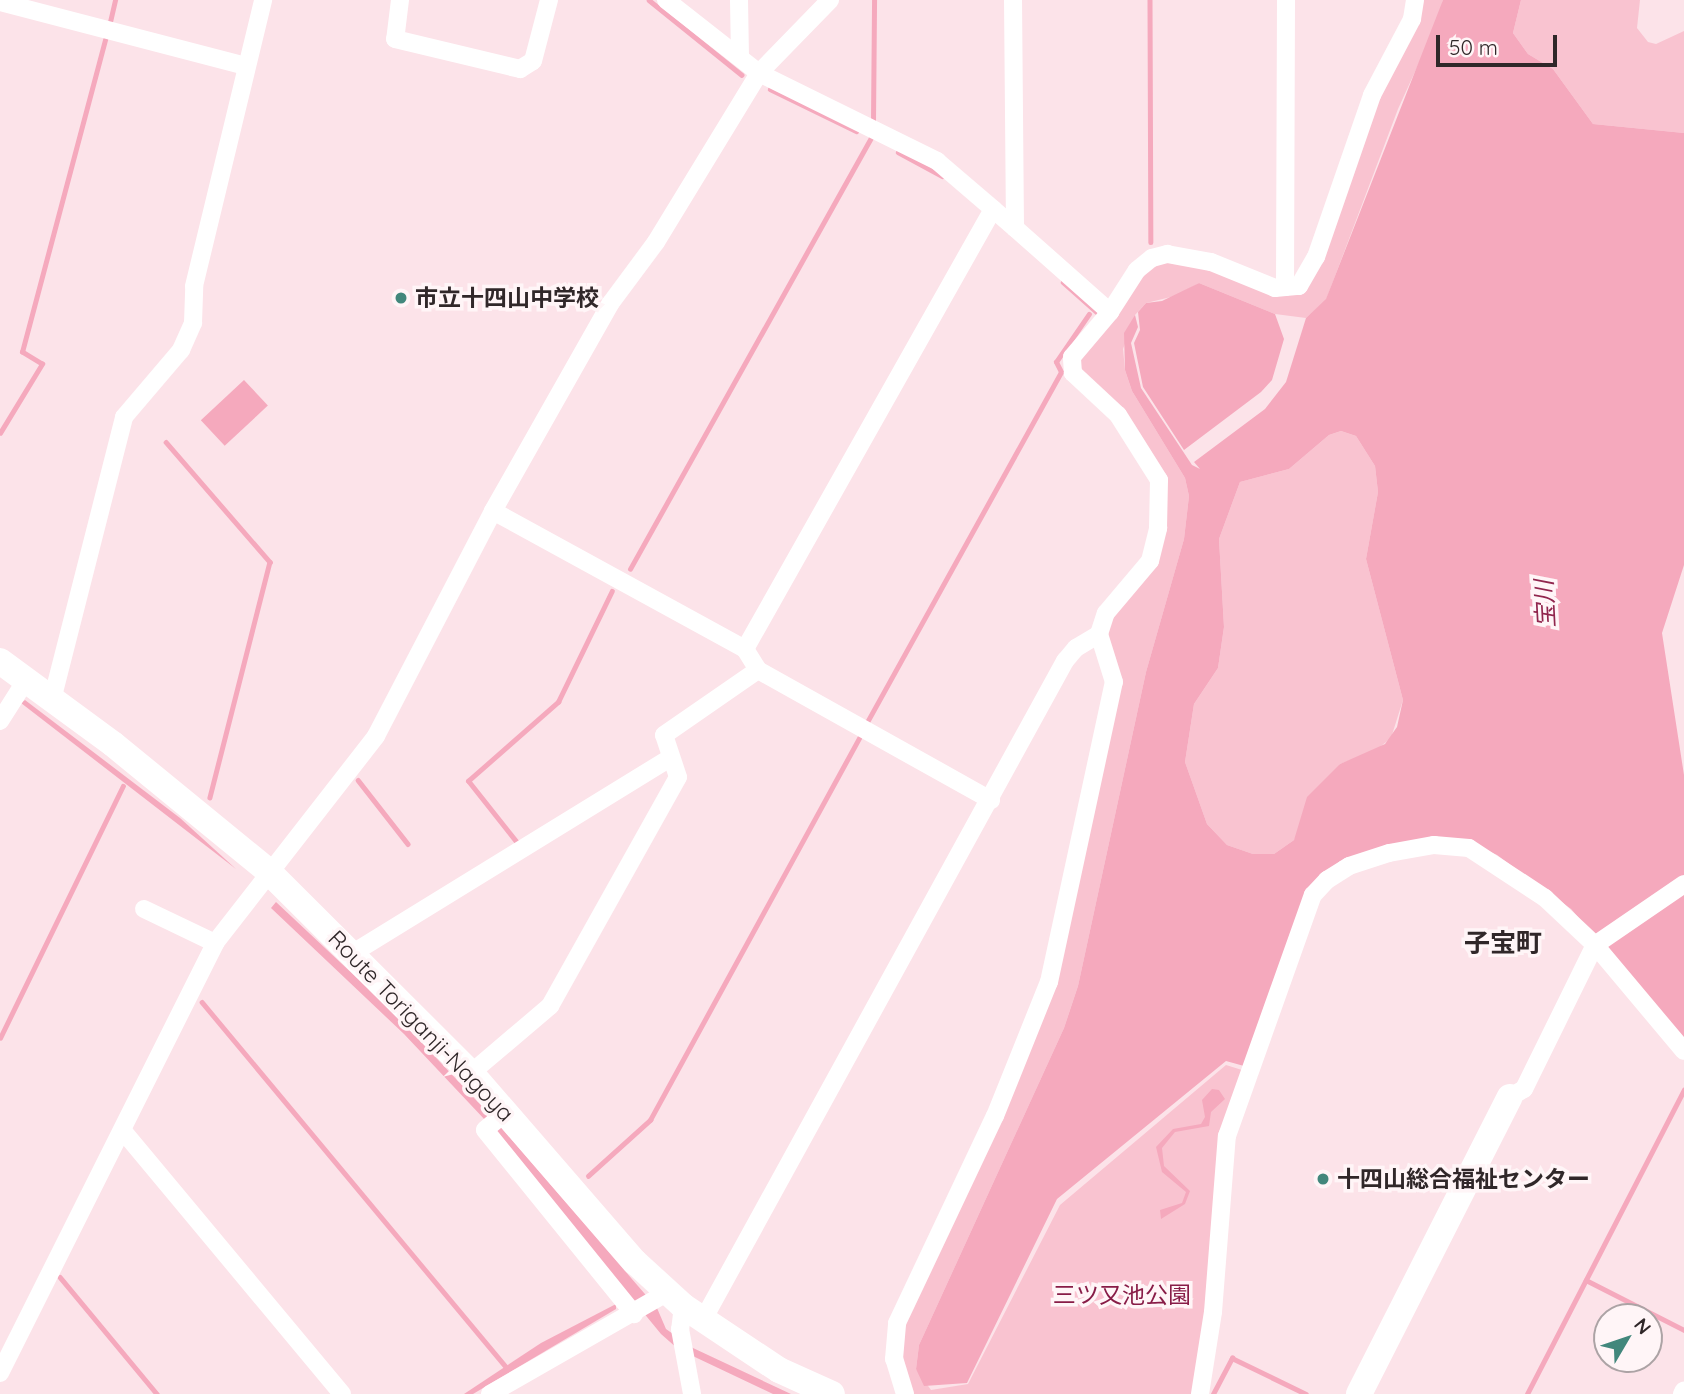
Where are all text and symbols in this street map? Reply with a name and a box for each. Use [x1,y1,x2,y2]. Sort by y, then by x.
scale bar [1439,21,1560,65]
text: 50 m [1449,34,1498,60]
place label: 市立十四山中学校 [415,284,599,312]
marker: 市立十四山中学校 [393,290,409,306]
water label: 宝川 [1529,579,1561,629]
street label: Route Toriganji-Nagoya [322,925,520,1127]
district label: 子宝町 [1464,927,1542,959]
place label: 十四山総合福祉センター [1337,1165,1590,1193]
marker: 十四山総合福祉センター [1315,1171,1331,1187]
park label: 三ツ又池公園 [1053,1281,1191,1309]
north arrow [1593,1303,1663,1373]
text: N [1629,1313,1656,1339]

